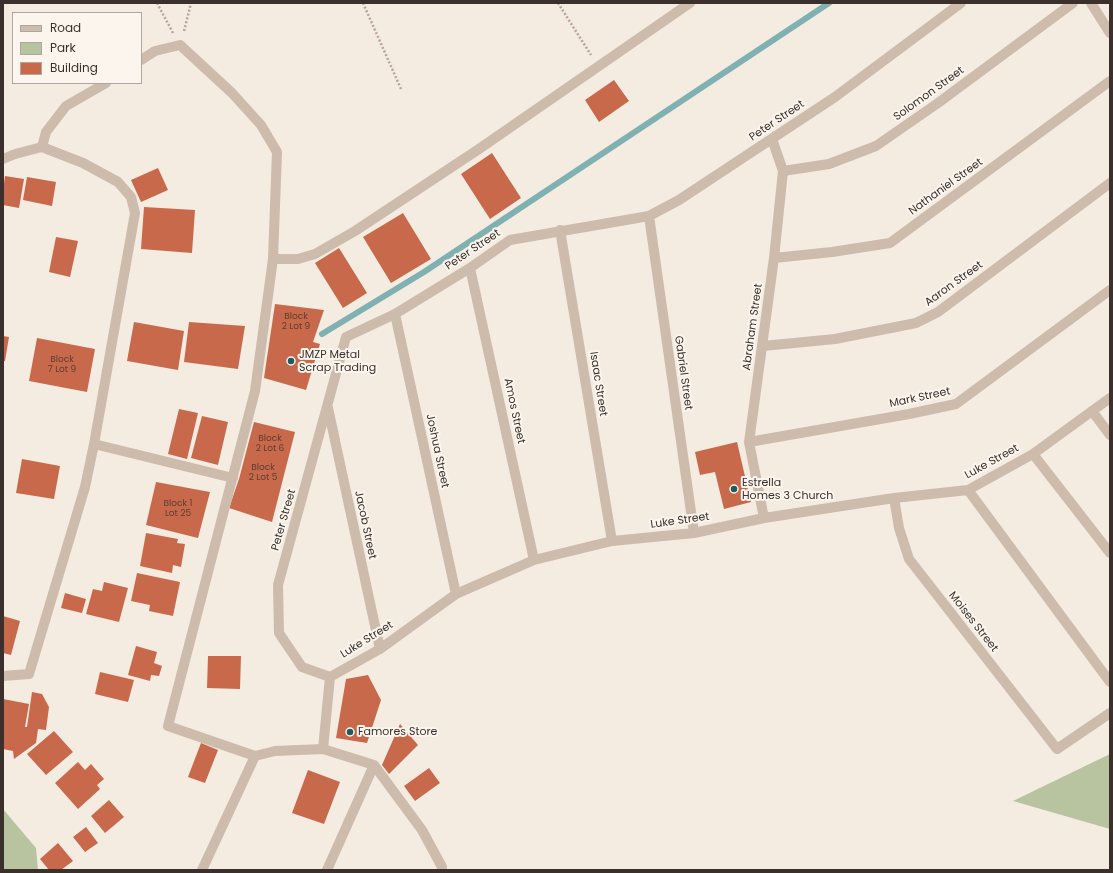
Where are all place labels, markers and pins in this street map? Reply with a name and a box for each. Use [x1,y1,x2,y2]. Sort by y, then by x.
place label: JMZP Metal Scrap Trading [299,348,376,374]
marker: JMZP Metal Scrap Trading [286,356,296,366]
place label: Estrella Homes 3 Church [742,476,833,502]
marker: Estrella Homes 3 Church [729,484,739,494]
place label: Famores Store [358,725,437,739]
marker: Famores Store [345,727,355,737]

